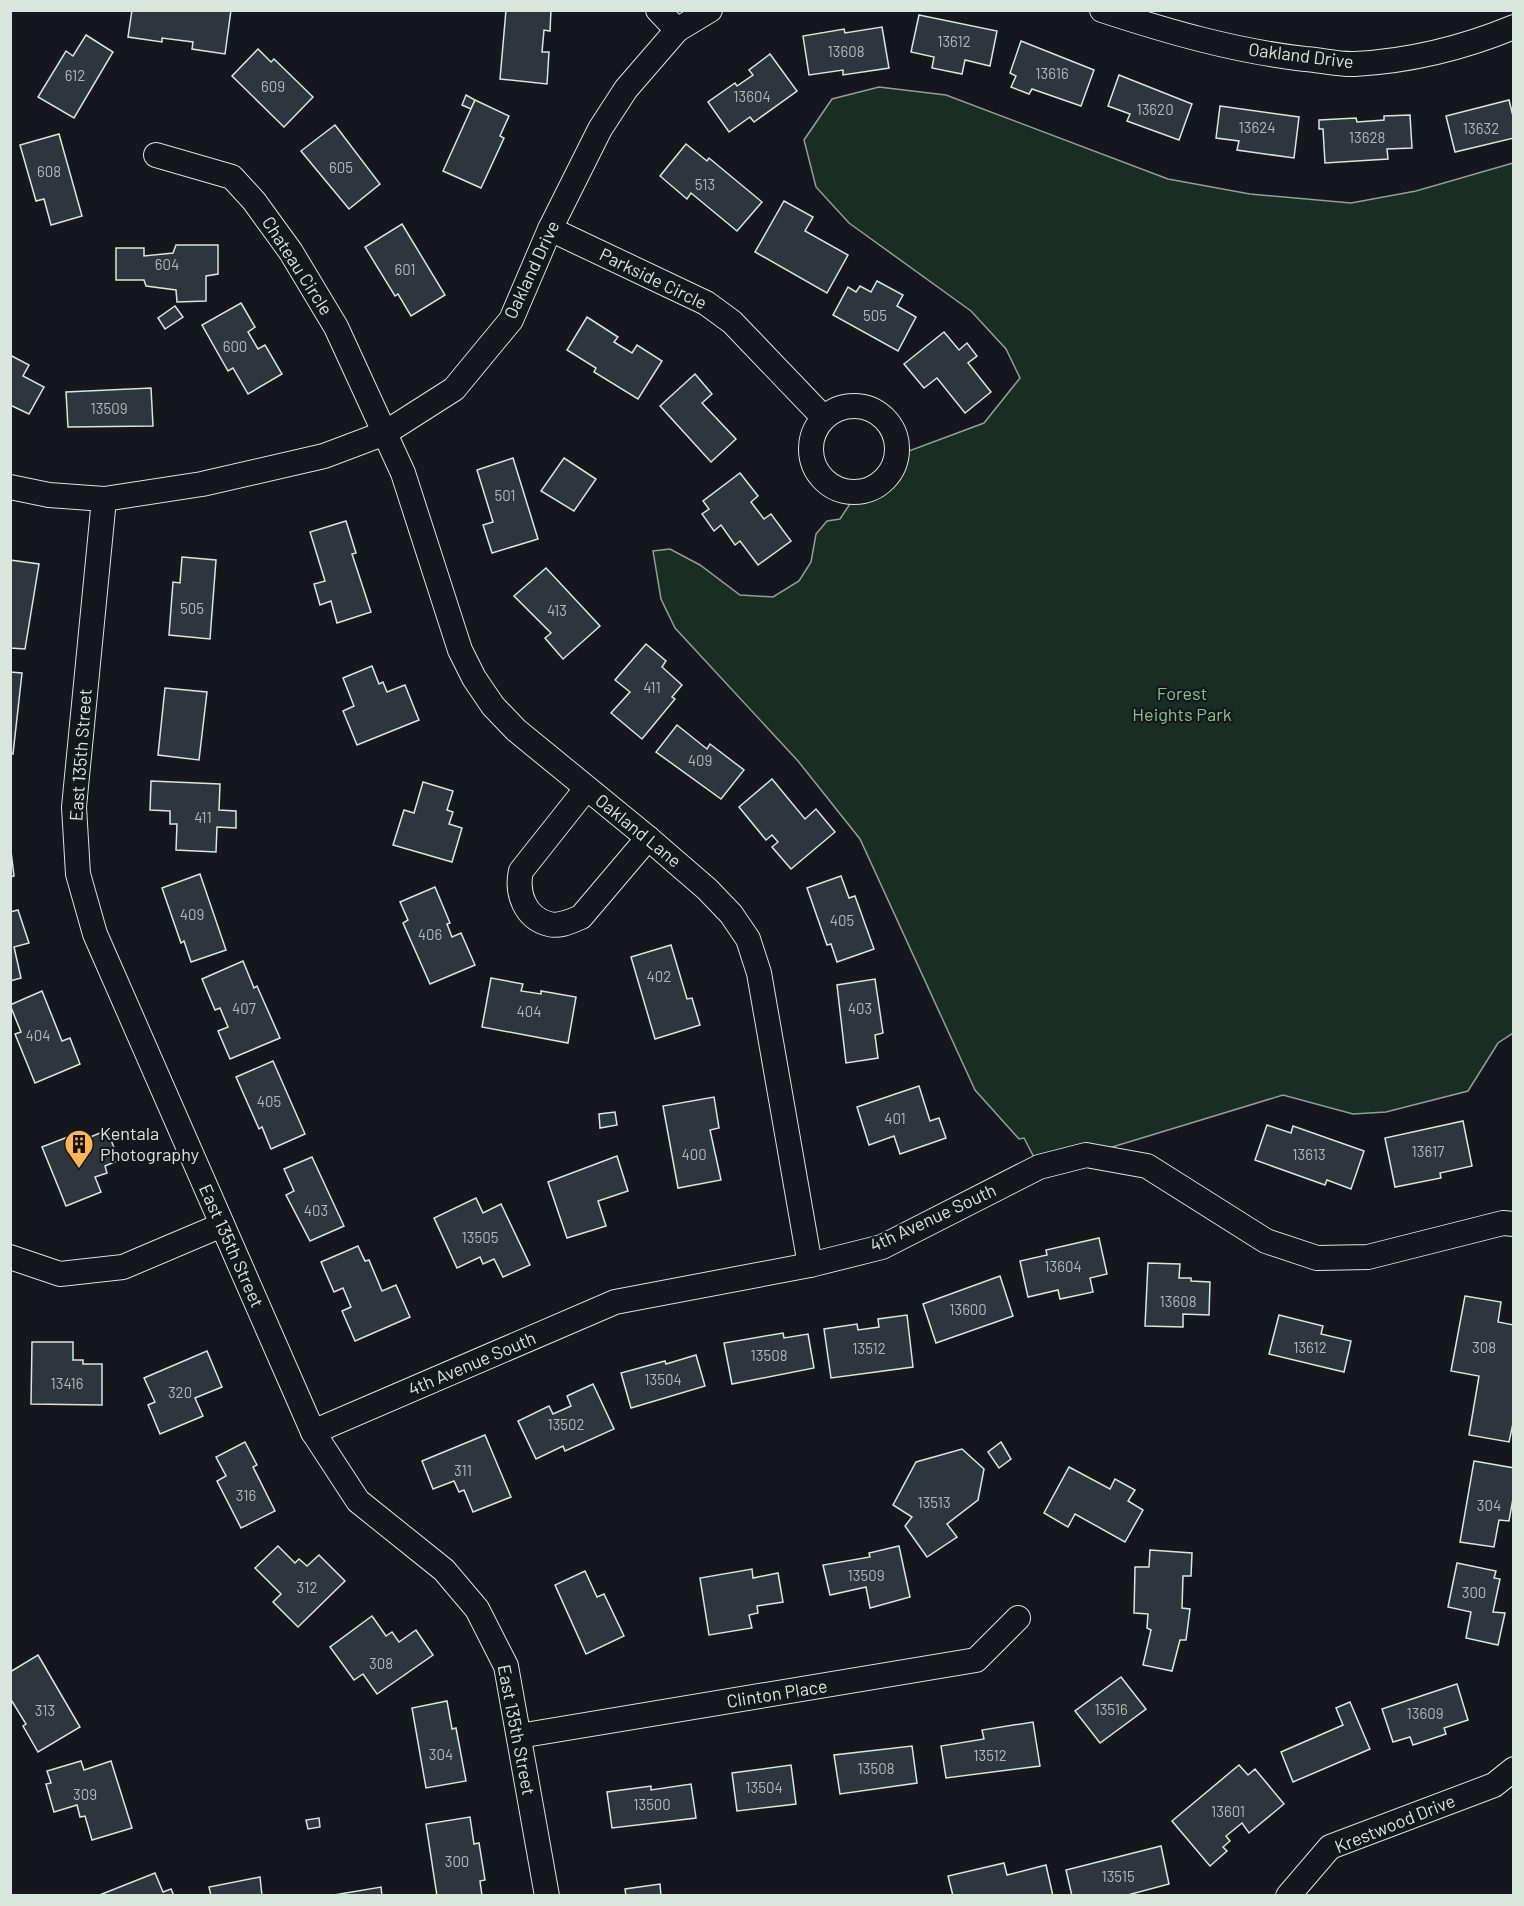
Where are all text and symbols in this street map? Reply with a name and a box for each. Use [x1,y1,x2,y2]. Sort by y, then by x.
house number: 13612 [937,32,971,50]
street label: Oakland Drive [1247,38,1355,72]
house number: 13608 [828,42,865,60]
house number: 13616 [1035,64,1069,82]
house number: 612 [65,66,85,84]
house number: 609 [261,77,285,95]
house number: 13604 [733,87,771,105]
house number: 13620 [1136,100,1174,118]
house number: 13624 [1238,118,1276,136]
house number: 13632 [1463,119,1499,137]
house number: 13628 [1349,128,1385,146]
house number: 605 [329,158,353,176]
house number: 608 [37,162,61,180]
house number: 513 [695,175,715,193]
street label: Chateau Circle [258,212,338,319]
street label: Oakland Drive [499,217,563,322]
street label: Parkside Circle [596,243,711,314]
house number: 604 [155,255,179,273]
house number: 601 [394,260,416,278]
house number: 505 [863,306,887,324]
house number: 600 [223,337,247,355]
house number: 13509 [91,399,127,417]
house number: 501 [494,486,516,504]
house number: 505 [180,599,204,617]
house number: 413 [547,601,567,619]
house number: 411 [643,678,661,696]
park label: Forest Heights Park [1132,682,1232,725]
street label: East 135th Street [64,688,96,822]
house number: 409 [688,751,712,769]
street label: Oakland Lane [591,789,686,872]
house number: 411 [194,808,212,826]
house number: 409 [180,905,204,923]
house number: 405 [830,911,854,929]
house number: 406 [418,925,442,943]
house number: 402 [647,967,671,985]
house number: 407 [232,999,256,1017]
house number: 403 [848,999,872,1017]
house number: 404 [516,1002,542,1020]
house number: 404 [25,1026,51,1044]
house number: 405 [257,1092,281,1110]
house number: 401 [884,1109,906,1127]
place label: Kentala Photography [100,1122,199,1165]
building icon: Kentala Photography [63,1128,95,1170]
house number: 13617 [1412,1142,1444,1160]
house number: 400 [681,1145,707,1163]
house number: 13613 [1292,1145,1326,1163]
street label: 4th Avenue South [866,1178,999,1256]
street label: East 135th Street [195,1181,269,1311]
house number: 403 [304,1201,328,1219]
house number: 13505 [462,1228,498,1246]
house number: 13604 [1044,1257,1082,1275]
house number: 13608 [1160,1292,1197,1310]
house number: 13600 [949,1300,987,1318]
street label: 4th Avenue South [404,1326,539,1400]
house number: 13612 [1293,1338,1327,1356]
house number: 308 [1472,1338,1496,1356]
house number: 13512 [852,1339,886,1357]
house number: 13508 [751,1346,787,1364]
house number: 13504 [644,1370,682,1388]
house number: 13416 [51,1374,83,1392]
house number: 320 [168,1383,192,1401]
house number: 13502 [547,1415,585,1433]
house number: 311 [454,1461,472,1479]
house number: 316 [236,1486,256,1504]
house number: 13513 [917,1493,951,1511]
house number: 304 [1477,1496,1501,1514]
house number: 13509 [848,1566,884,1584]
house number: 312 [297,1578,317,1596]
house number: 300 [1462,1583,1486,1601]
house number: 308 [369,1654,393,1672]
street label: East 135th Street [494,1663,540,1797]
street label: Clinton Place [725,1674,829,1712]
house number: 13516 [1094,1700,1128,1718]
house number: 313 [35,1701,55,1719]
house number: 13609 [1407,1704,1444,1722]
house number: 304 [429,1745,453,1763]
house number: 13512 [973,1746,1007,1764]
house number: 13508 [858,1759,894,1777]
house number: 13504 [745,1778,783,1796]
house number: 309 [73,1785,97,1803]
street label: Krestwood Drive [1331,1789,1458,1857]
house number: 13500 [633,1795,671,1813]
house number: 13601 [1211,1802,1245,1820]
house number: 300 [445,1852,469,1870]
house number: 13515 [1101,1867,1135,1885]

